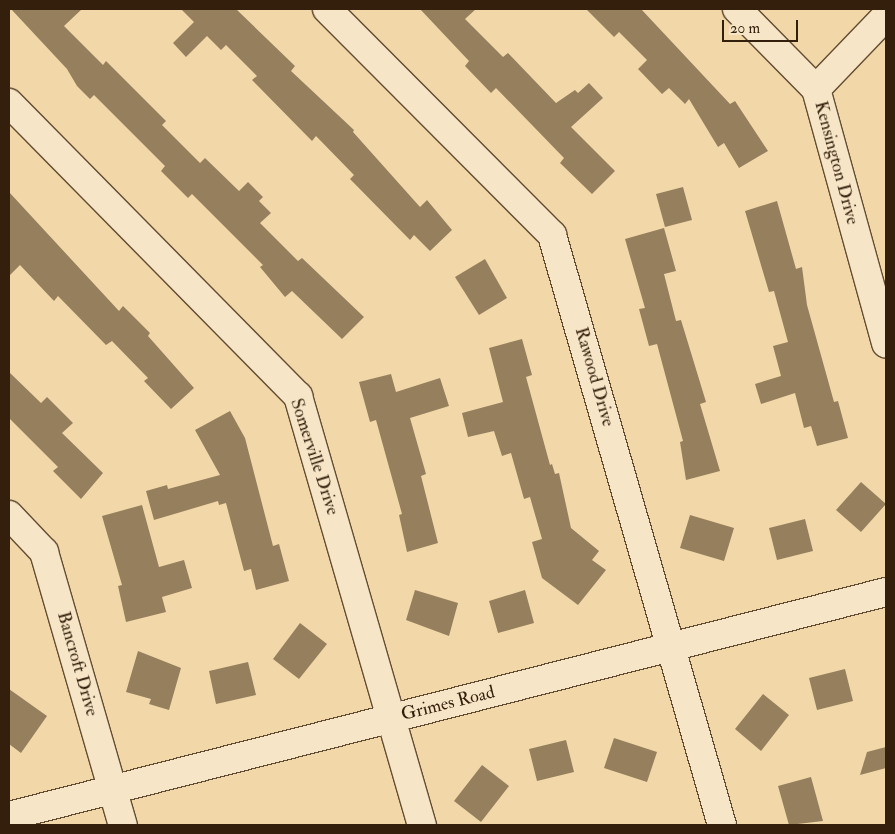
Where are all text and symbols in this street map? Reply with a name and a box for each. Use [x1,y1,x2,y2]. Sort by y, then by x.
scale bar [725,10,801,42]
text: 20 m [730,19,760,38]
street label: Kensington Drive [809,99,863,227]
street label: Rawood Drive [570,325,618,429]
street label: Somerville Drive [285,396,343,518]
street label: Bancroft Drive [52,609,102,719]
street label: Grimes Road [399,682,497,726]

